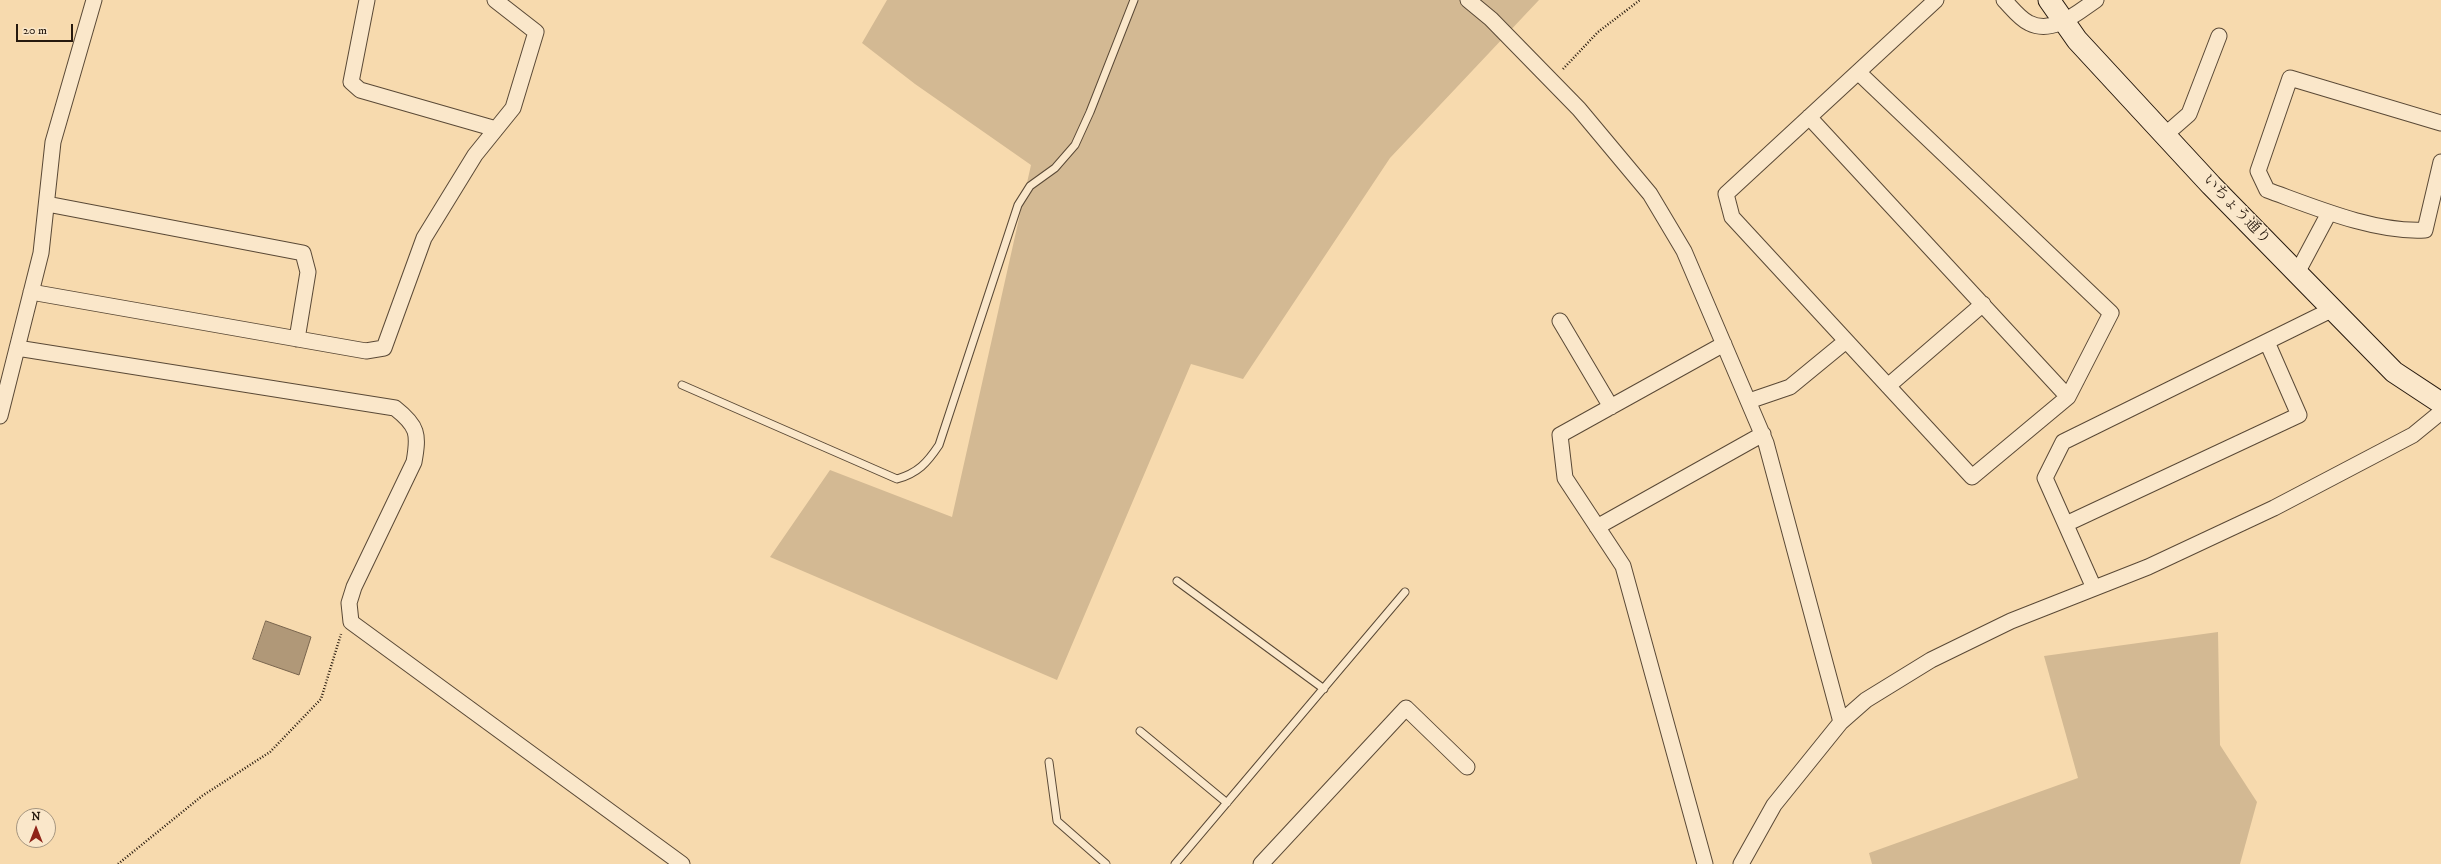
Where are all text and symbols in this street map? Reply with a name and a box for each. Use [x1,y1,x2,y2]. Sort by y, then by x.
scale bar [18,16,75,42]
text: 20 m [23,23,47,38]
street label: いちょう通り [2198,171,2274,249]
north arrow [16,808,56,848]
text: N [31,810,41,824]

